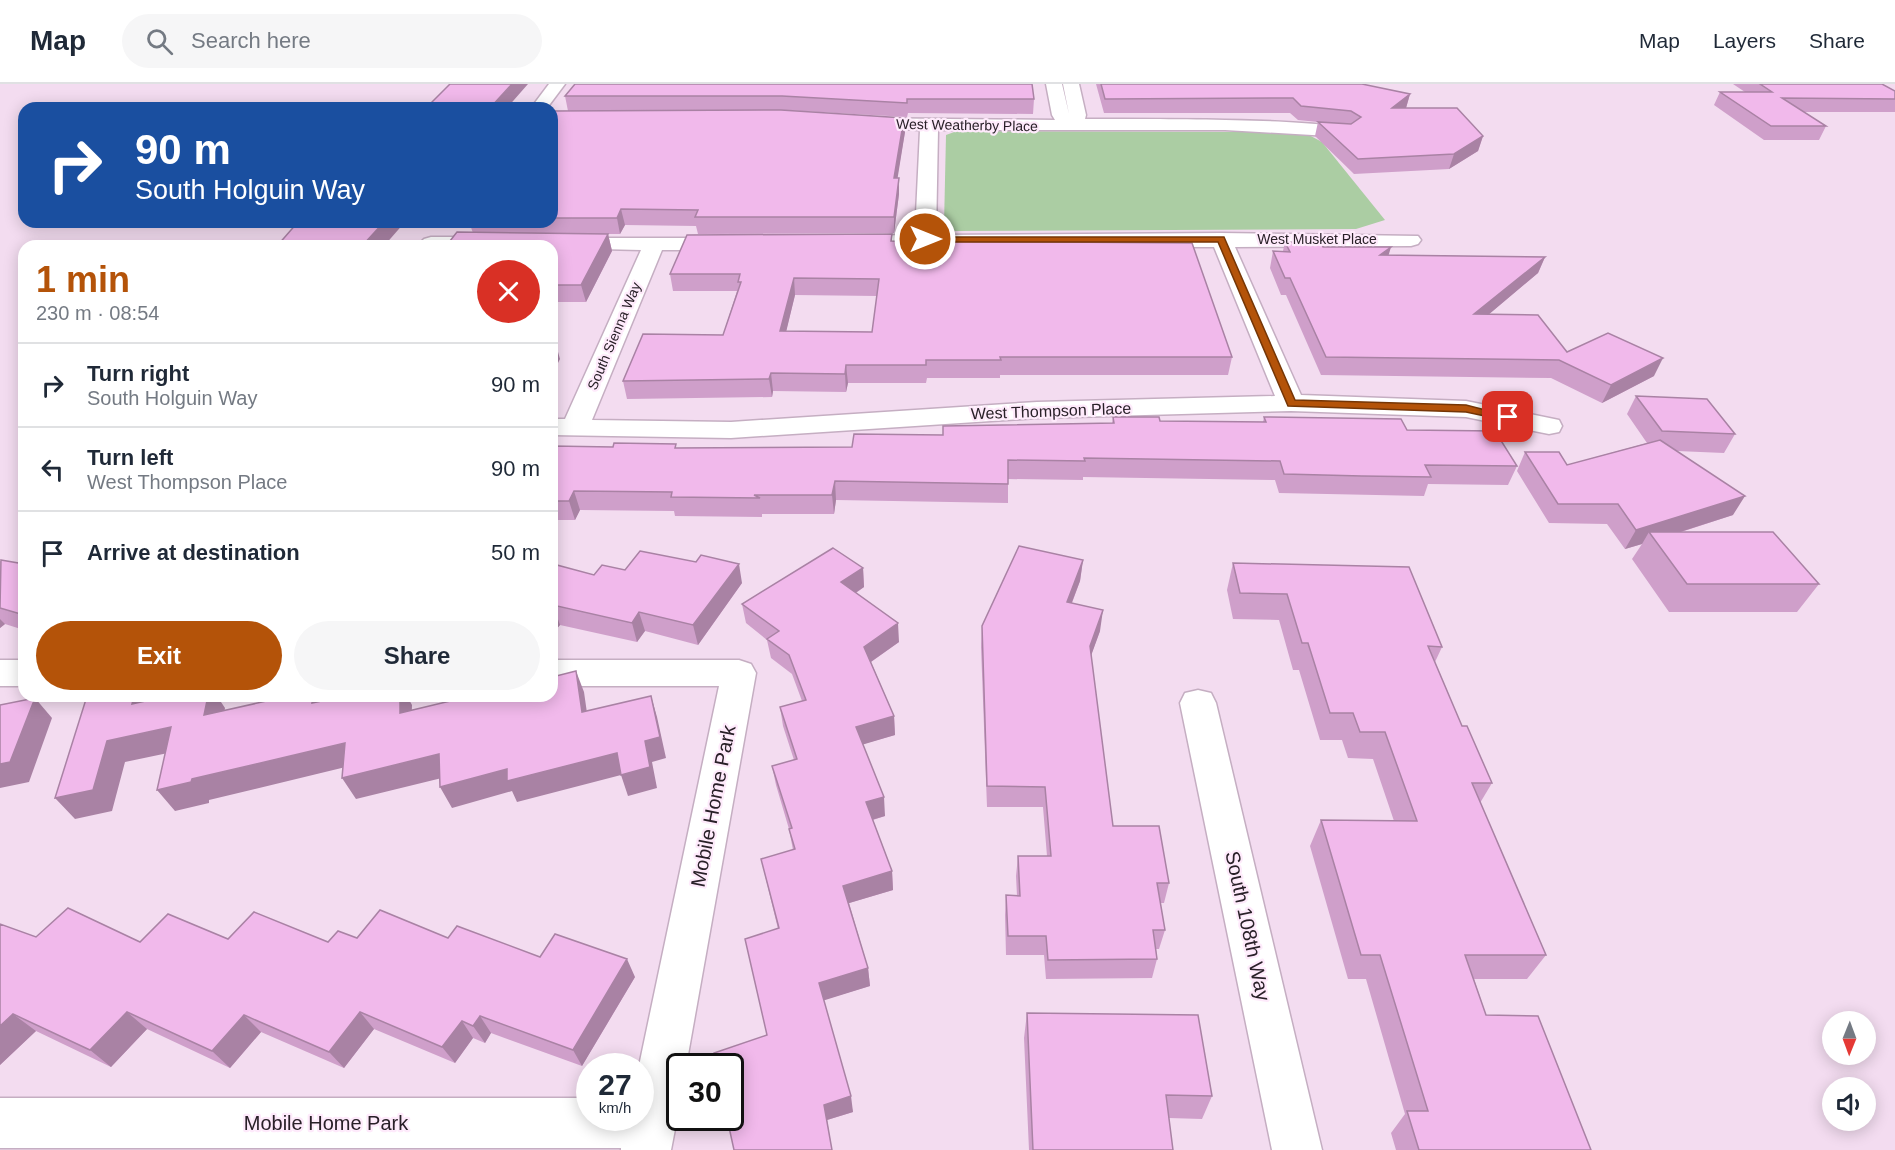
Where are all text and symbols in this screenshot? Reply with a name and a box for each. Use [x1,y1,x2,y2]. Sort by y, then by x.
search box [122,14,542,68]
text: Map [30,25,86,56]
icon: search [143,25,176,58]
text: Search here [191,28,311,53]
text: Map [1639,29,1680,52]
text: Layers [1713,29,1776,52]
text: Share [1809,29,1865,52]
street label: West Weatherby Place [896,116,1038,134]
icon: right [36,126,114,204]
text: 90 m [135,126,231,173]
text: South Holguin Way [135,175,365,205]
position arrow [893,207,957,271]
street label: West Musket Place [1257,231,1377,247]
text: 1 min [36,259,130,300]
button: close [477,260,540,323]
street label: South Sienna Way [584,280,644,392]
text: 230 m · 08:54 [36,302,159,324]
text: Turn right [87,361,189,386]
icon: right [36,369,69,402]
text: 90 m [491,372,540,397]
text: South Holguin Way [87,387,257,409]
pin [1482,391,1533,442]
street label: West Thompson Place [971,400,1132,422]
icon: arrive [1491,400,1524,433]
text: Turn left [87,445,173,470]
icon: left [36,453,69,486]
text: 90 m [491,456,540,481]
text: West Thompson Place [87,471,287,493]
icon: arrive [36,537,69,570]
text: Arrive at destination [87,540,300,565]
text: 50 m [491,540,540,565]
button: Exit [36,621,282,690]
button: Share [294,621,540,690]
street label: Mobile Home Park [687,722,740,889]
street label: South 108th Way [1221,849,1275,1003]
north arrow [1822,1011,1876,1065]
map controls [1822,1011,1876,1131]
speed limit sign: 30 [666,1053,744,1131]
text: 27 [598,1068,632,1101]
button: sound [1822,1077,1876,1131]
text: km/h [599,1099,631,1116]
street label: Mobile Home Park [244,1112,409,1134]

